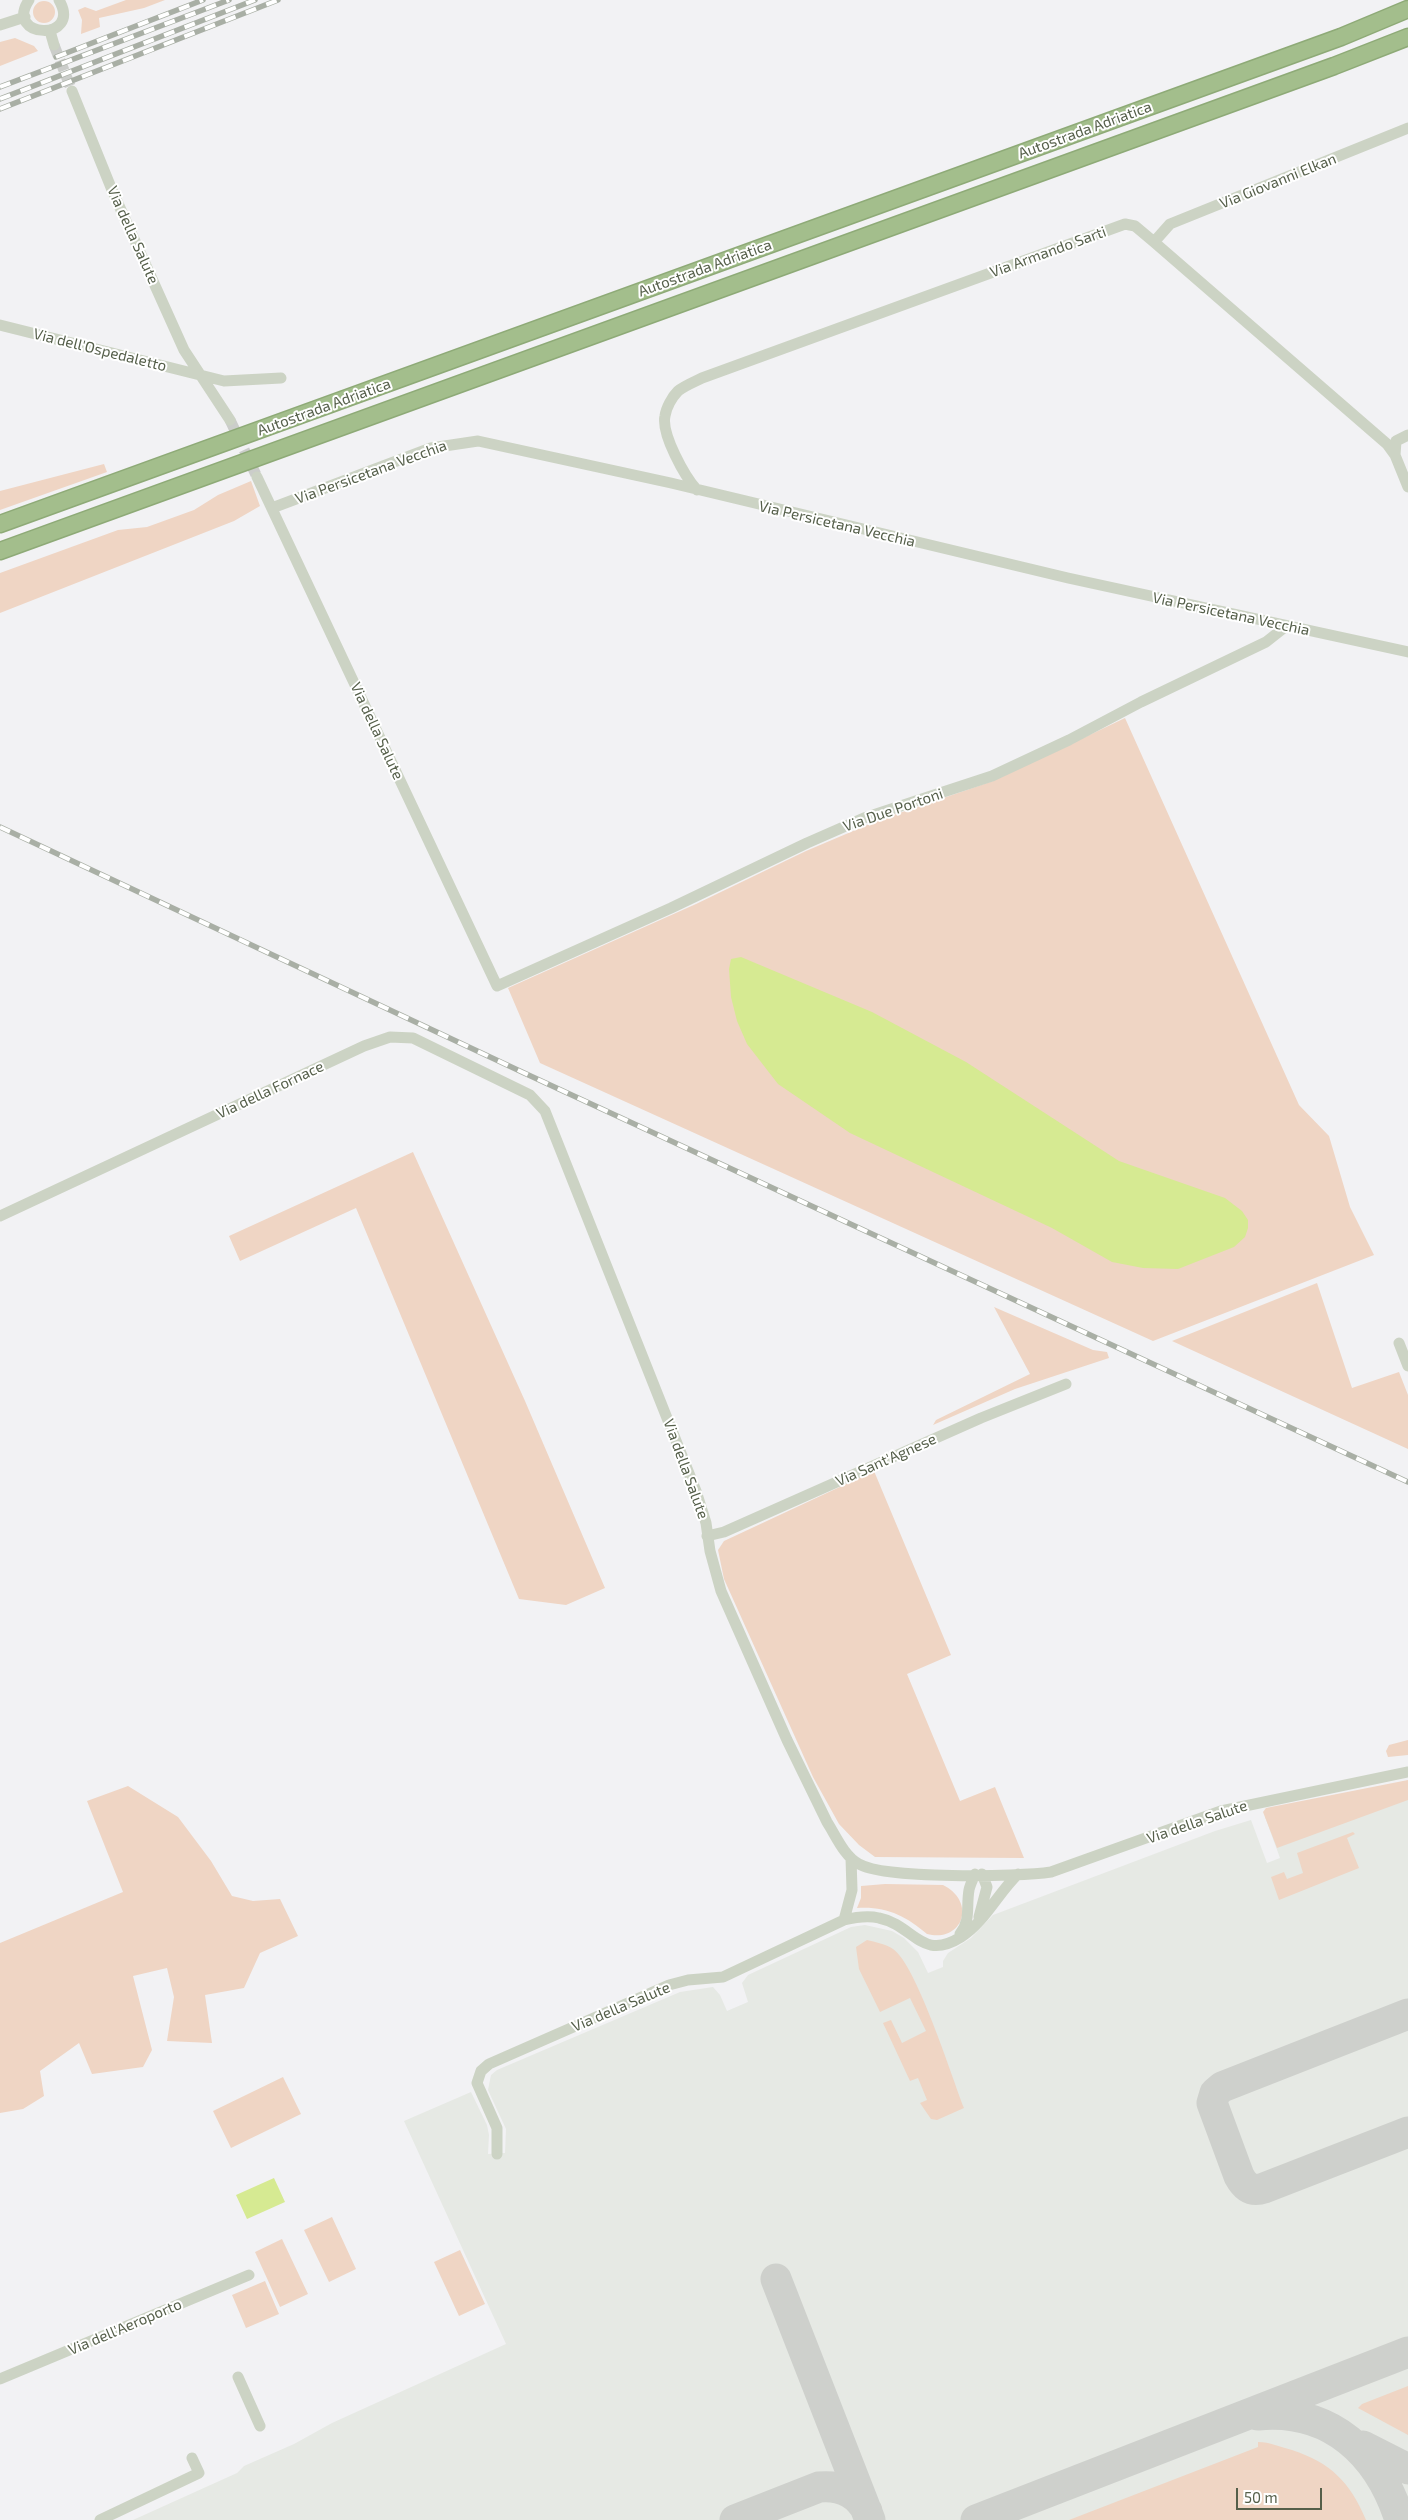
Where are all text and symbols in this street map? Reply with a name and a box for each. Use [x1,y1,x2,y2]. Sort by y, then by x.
street label: Autostrada Adriatica [1016,97,1154,163]
street label: Via Giovanni Elkan [1217,149,1339,213]
street label: Via della Salute [103,183,163,287]
street label: Via Armando Sarti [987,223,1109,281]
street label: Autostrada Adriatica [636,235,774,301]
street label: Via dell'Ospedaletto [32,325,168,375]
street label: Autostrada Adriatica [255,374,393,440]
street label: Via Persicetana Vecchia [293,436,449,508]
street label: Via Persicetana Vecchia [757,497,917,551]
street label: Via Persicetana Vecchia [1151,589,1311,639]
street label: Via della Salute [347,680,407,782]
street label: Via Due Portoni [841,785,945,835]
street label: Via della Fornace [214,1057,326,1123]
street label: Via della Salute [660,1417,712,1521]
street label: Via Sant'Agnese [833,1430,939,1490]
street label: Via della Salute [1144,1796,1250,1848]
street label: Via della Salute [569,1978,673,2036]
street label: Via dell'Aeroporto [66,2295,184,2359]
scale bar [1238,2478,1324,2510]
text: 50 m [1244,2488,1278,2506]

